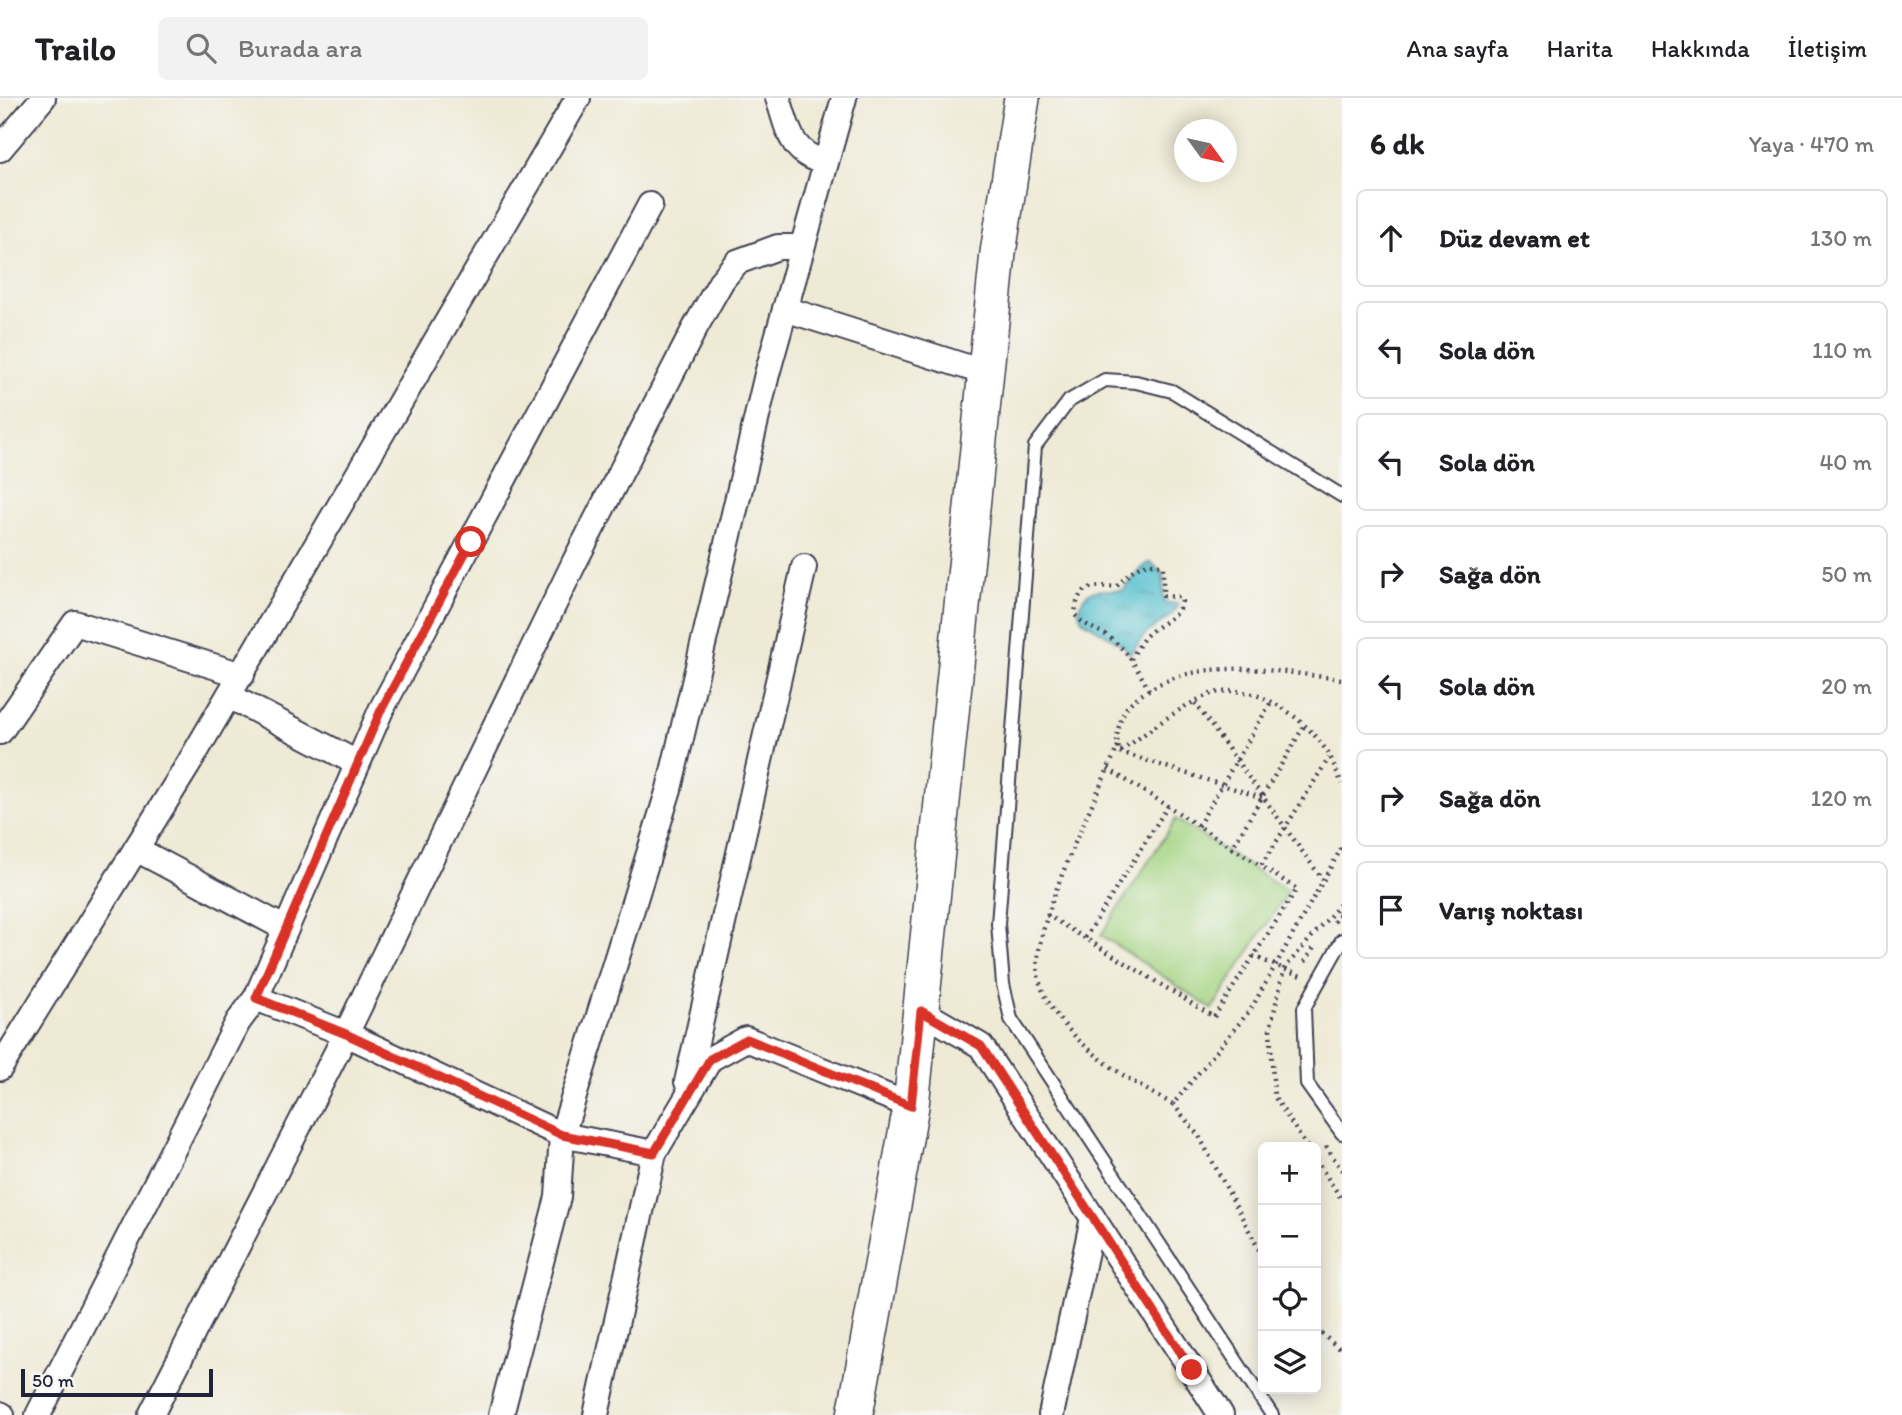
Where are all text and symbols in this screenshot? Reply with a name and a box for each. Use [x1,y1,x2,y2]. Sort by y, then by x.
search box [158,17,648,80]
text: Trailo [35,29,116,68]
icon: search [182,29,220,67]
text: Burada ara [238,32,362,64]
text: Ana sayfa [1406,34,1509,63]
text: Harita [1547,34,1613,63]
text: Hakkında [1651,34,1750,63]
text: İletişim [1788,34,1867,63]
north arrow [1174,119,1237,182]
text: 6 dk [1370,125,1424,162]
text: Yaya · 470 m [1749,130,1874,158]
icon: ahead [1372,219,1410,257]
text: Düz devam et [1439,222,1590,254]
text: 130 m [1810,224,1872,252]
icon: left [1372,331,1410,369]
text: Sola dön [1439,334,1535,366]
text: 110 m [1812,336,1872,364]
icon: left [1372,443,1410,481]
text: Sola dön [1439,446,1535,478]
text: 40 m [1819,448,1872,476]
route start [455,526,486,557]
icon: right [1372,555,1410,593]
text: Sağa dön [1439,558,1541,590]
text: 50 m [1821,560,1872,588]
icon: left [1372,667,1410,705]
text: Sola dön [1439,670,1535,702]
text: 20 m [1821,672,1872,700]
icon: right [1372,779,1410,817]
text: Sağa dön [1439,782,1541,814]
text: 120 m [1811,784,1872,812]
icon: arrive [1372,891,1410,929]
text: Varış noktası [1439,894,1583,926]
map controls [1258,1142,1321,1394]
button: + [1258,1142,1321,1205]
button: − [1258,1205,1321,1268]
button: locate [1258,1268,1321,1331]
button: layers [1258,1331,1321,1394]
route end [1176,1354,1207,1385]
scale bar [21,1366,214,1398]
text: 50 m [32,1369,74,1392]

